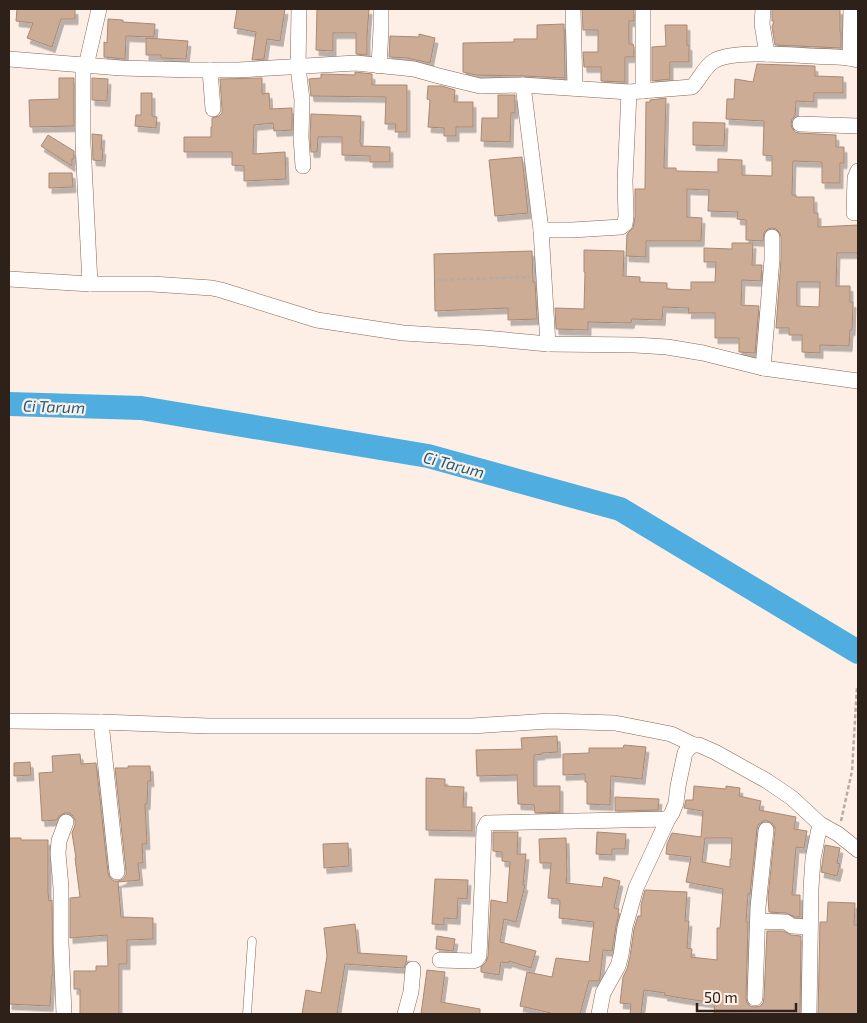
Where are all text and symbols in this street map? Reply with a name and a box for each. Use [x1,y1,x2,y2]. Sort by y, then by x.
water label: Ci Tarum [23,395,85,417]
water label: Ci Tarum [421,447,487,481]
scale bar [697,980,796,1012]
text: 50 m [704,988,738,1006]

